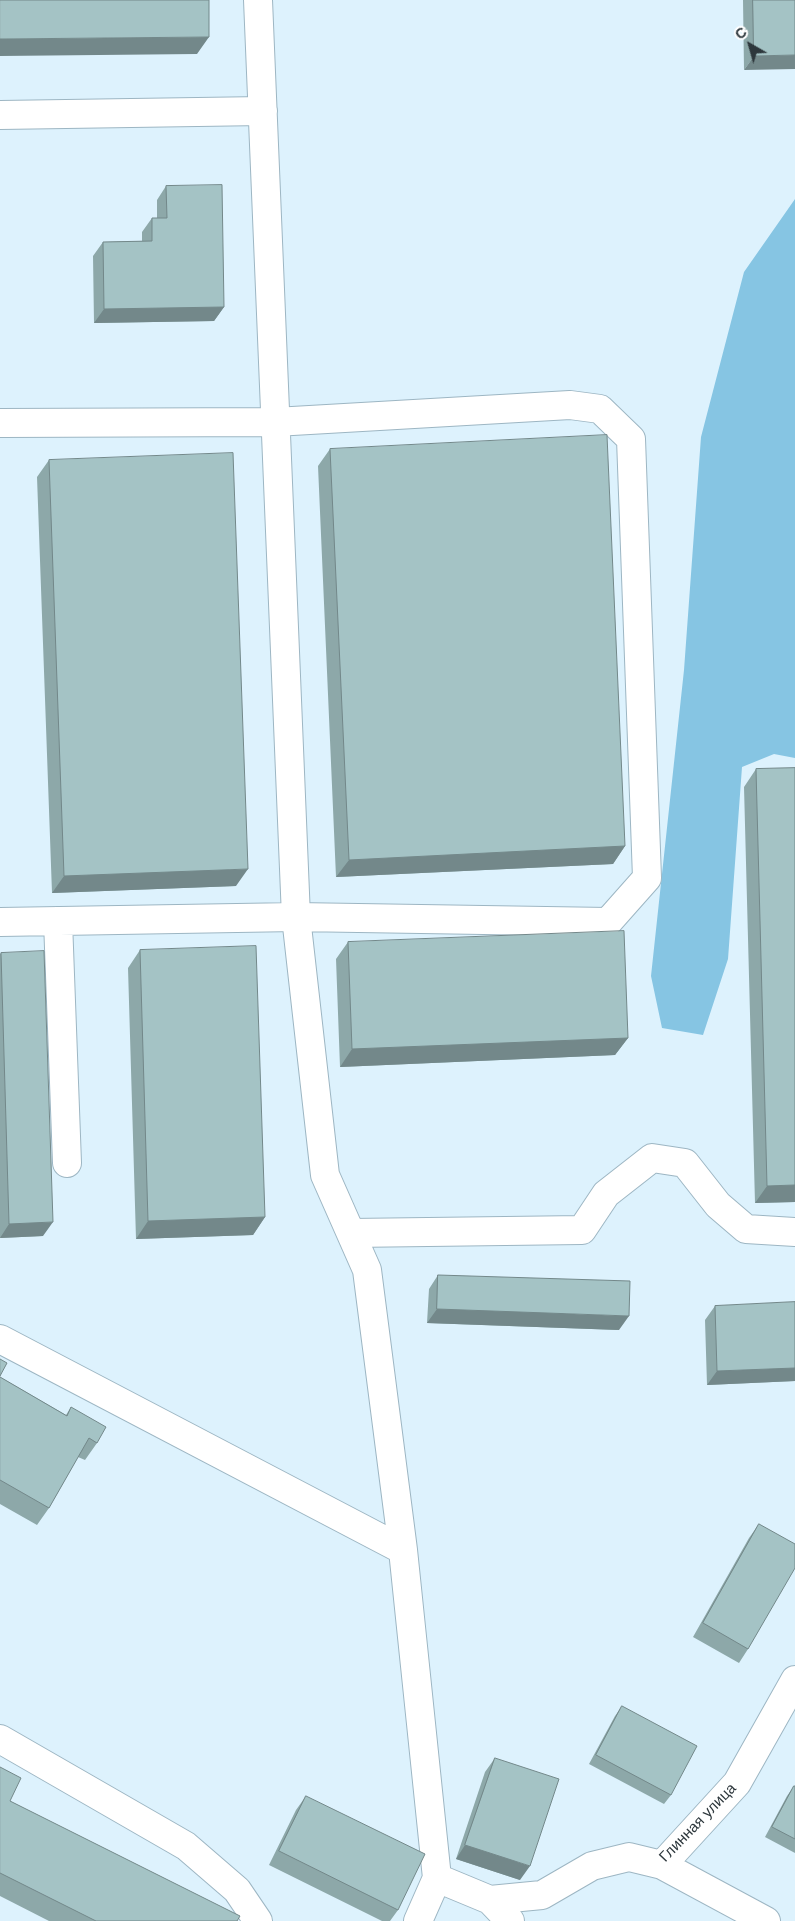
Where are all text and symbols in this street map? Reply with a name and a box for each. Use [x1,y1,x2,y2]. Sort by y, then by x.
north arrow [725,20,775,70]
text: С [732,24,750,43]
street label: Глинная улица [656,1780,740,1866]

